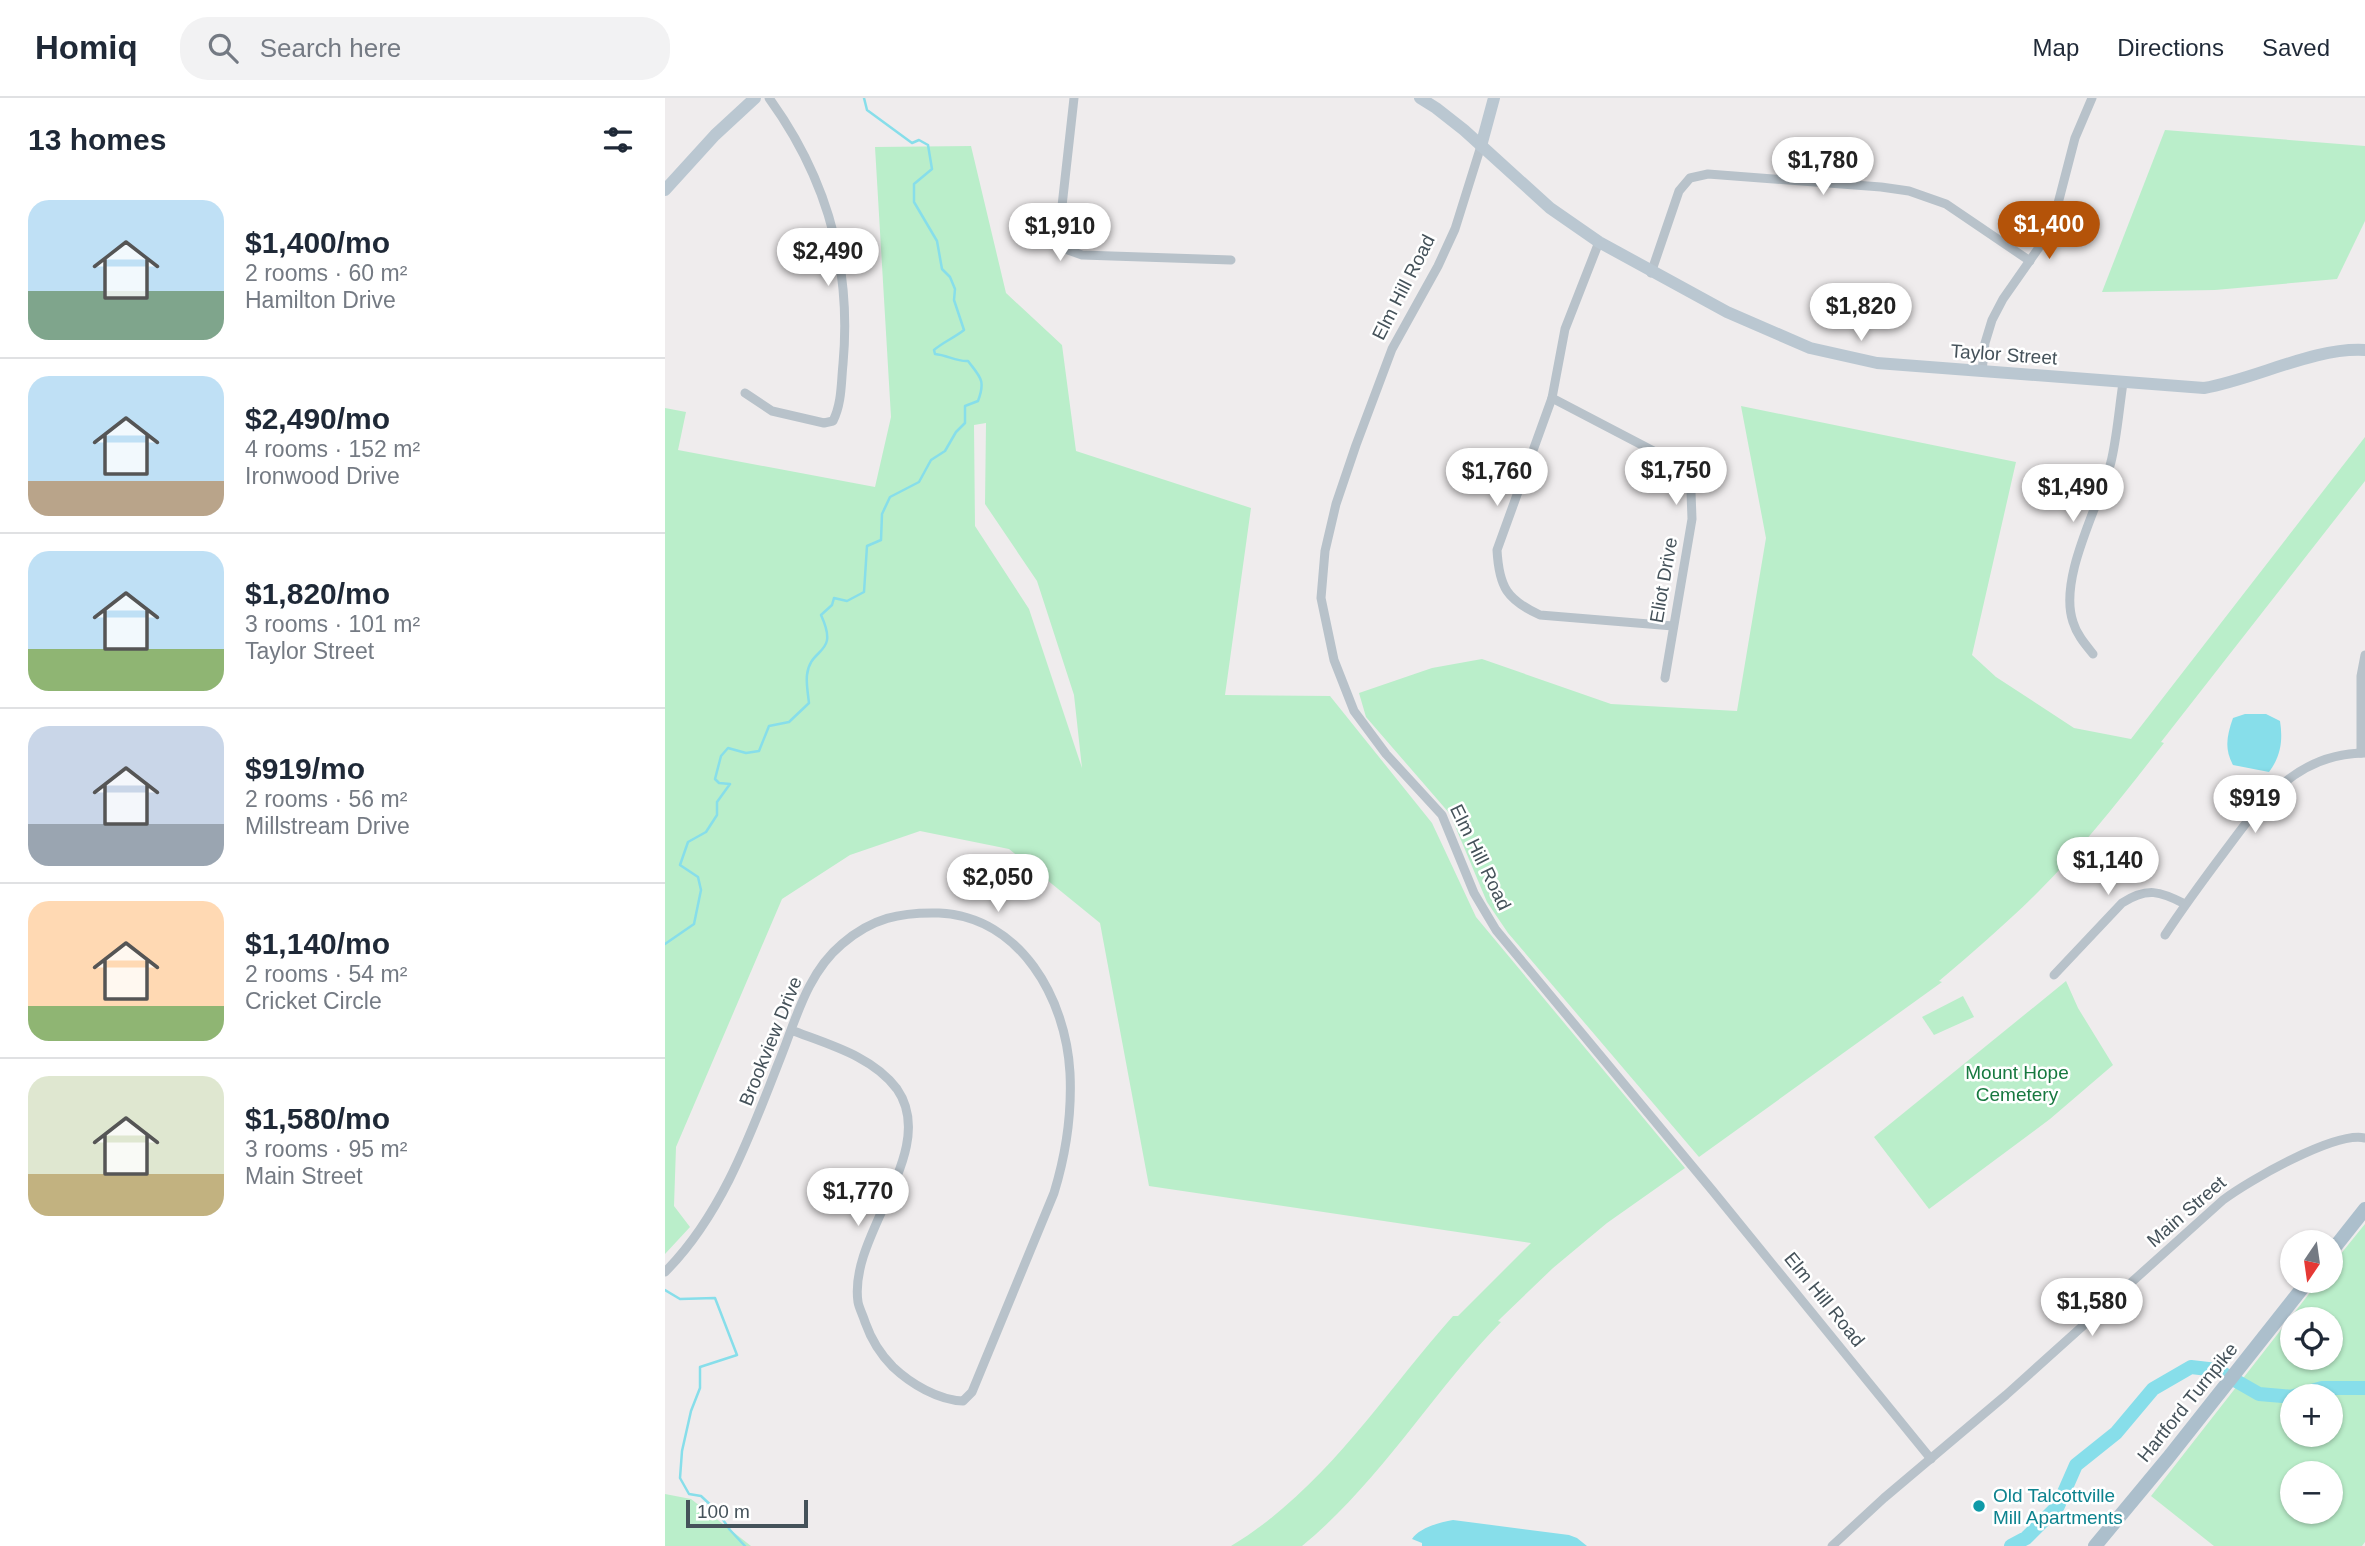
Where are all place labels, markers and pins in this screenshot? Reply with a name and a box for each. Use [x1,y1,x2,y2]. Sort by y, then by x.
pin: $1,780 [1766,138,1880,197]
pin: $1,400 [1992,202,2106,261]
pin: $1,910 [1003,204,1117,263]
pin: $2,490 [771,228,885,288]
pin: $1,820 [1804,284,1918,343]
pin: $1,760 [1440,448,1554,508]
pin: $1,750 [1619,448,1733,507]
pin: $1,490 [2016,464,2130,524]
pin: $919 [2214,776,2296,835]
pin: $1,140 [2051,838,2165,897]
pin: $2,050 [941,854,1055,914]
pin: $1,770 [801,1168,915,1228]
pin: $1,580 [2035,1278,2149,1338]
place label: Old Talcottville Mill Apartments [1993,1485,2123,1528]
marker: Old Talcottville Mill Apartments [1971,1498,1987,1514]

